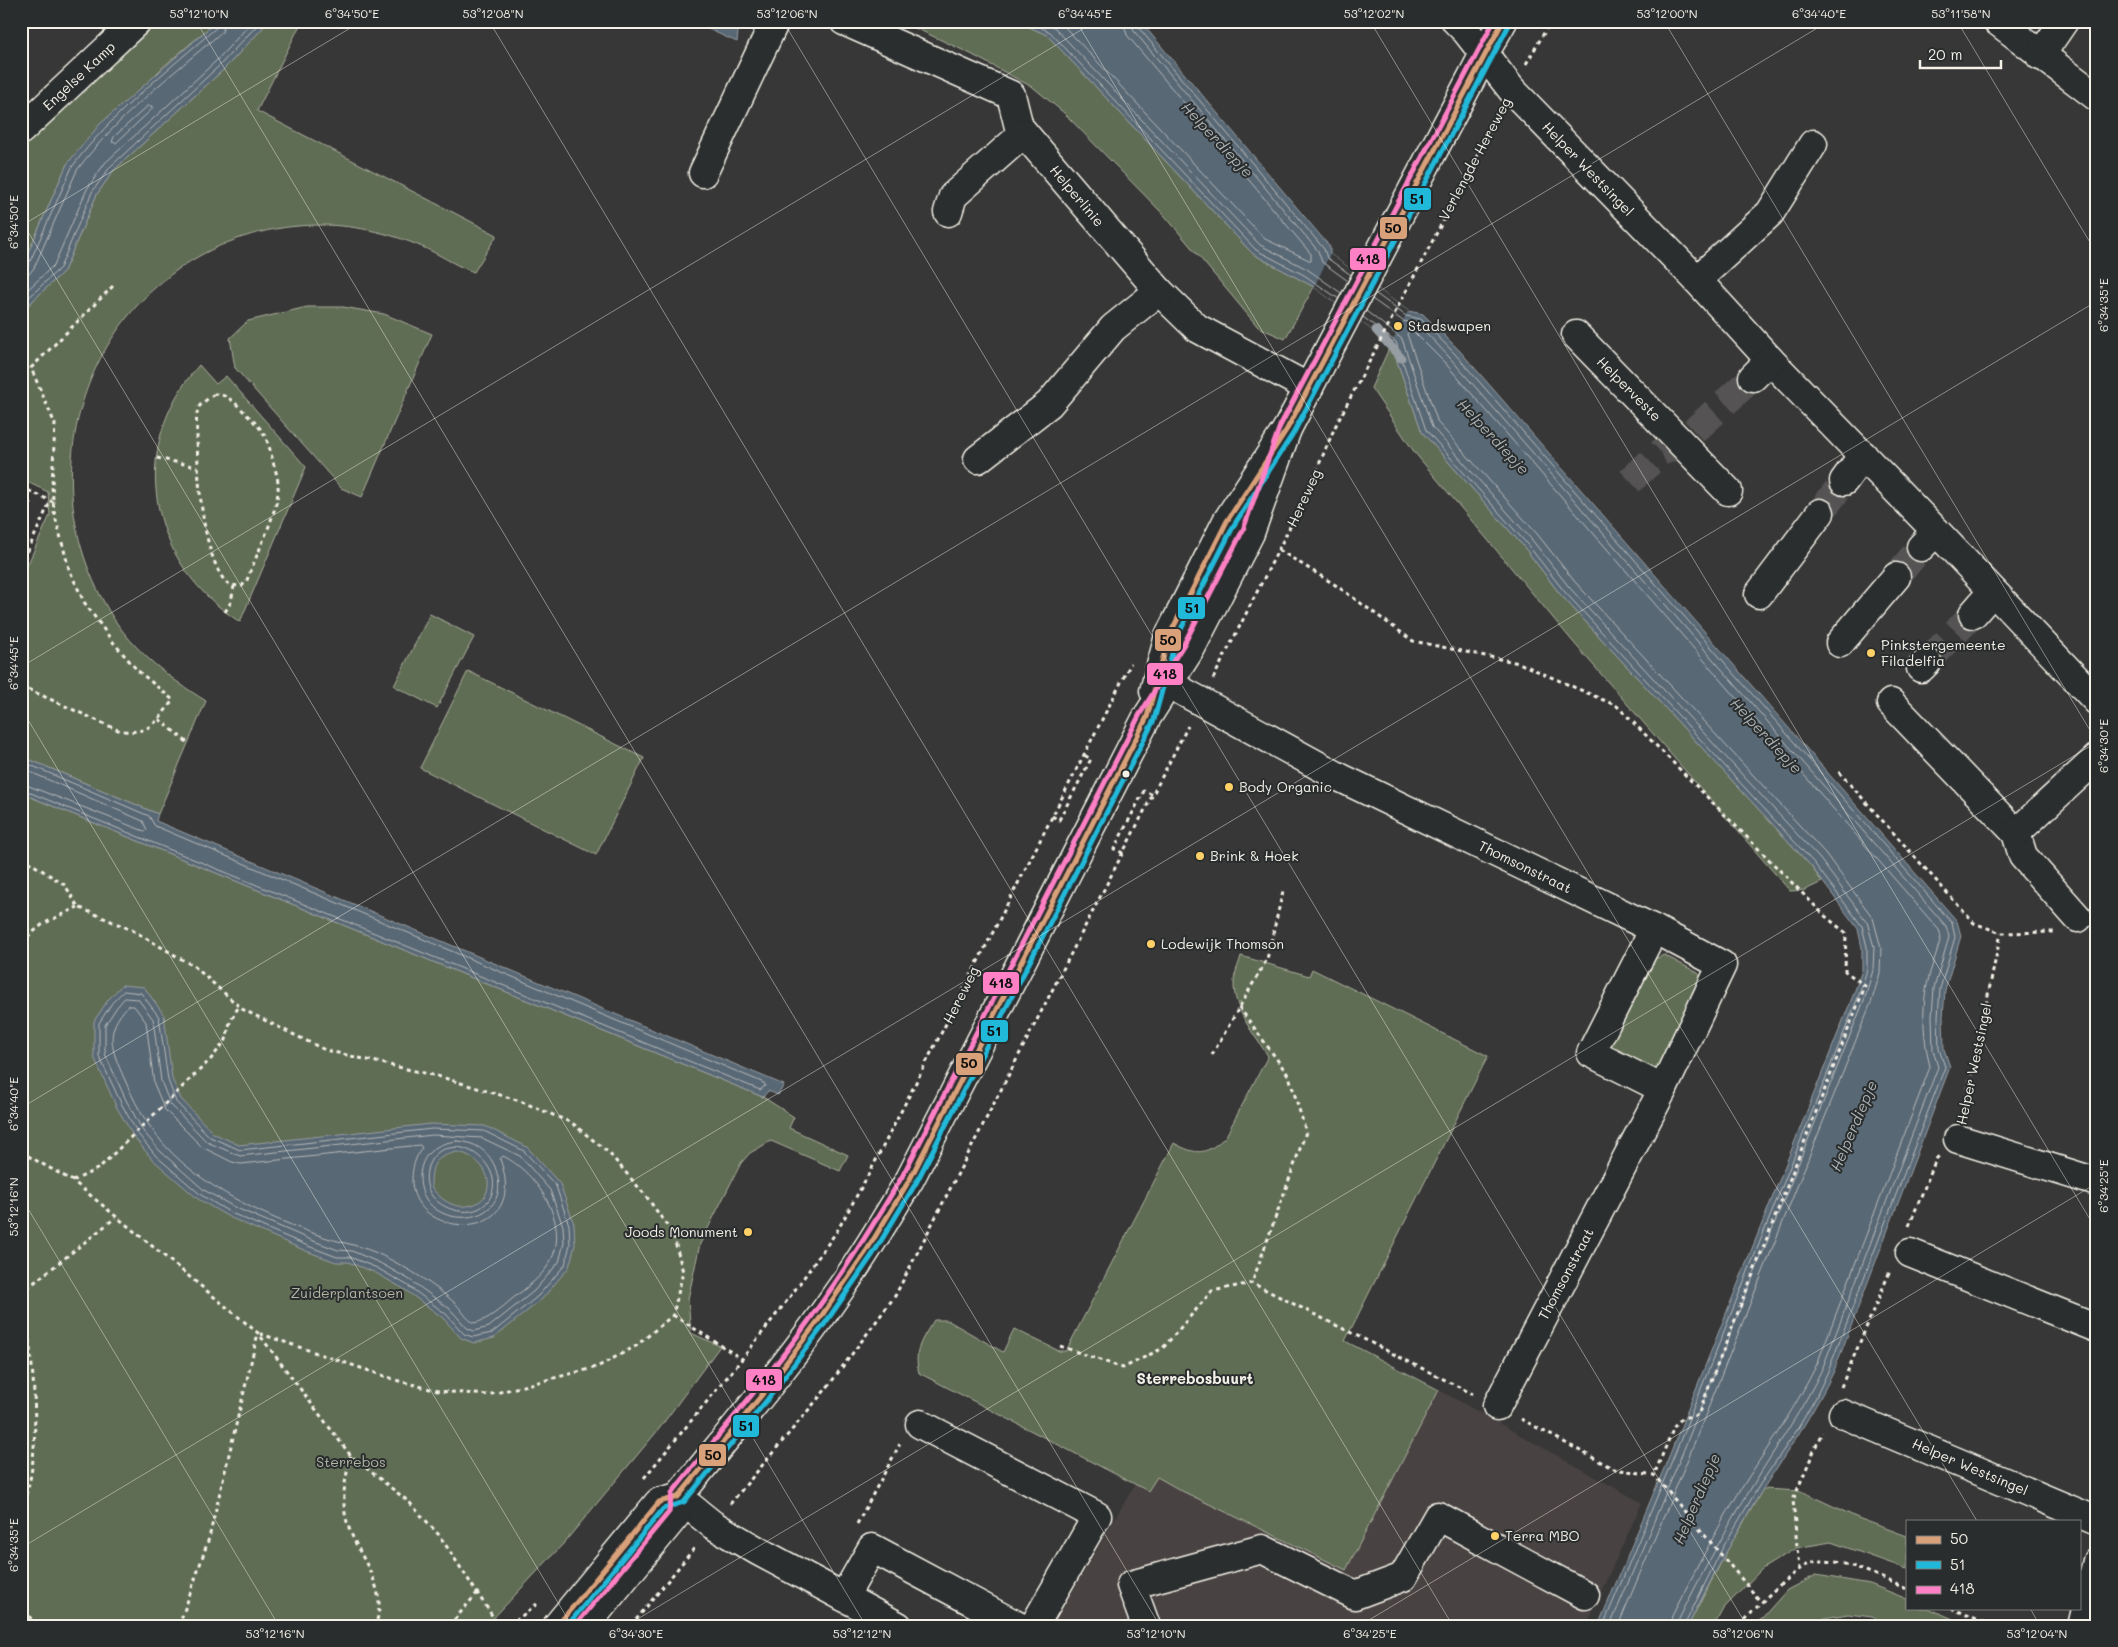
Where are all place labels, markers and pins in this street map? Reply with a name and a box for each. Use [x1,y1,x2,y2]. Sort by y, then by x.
place label: Stadswapen [1408,316,1491,335]
marker: Stadswapen [1392,320,1404,332]
place label: Pinkstergemeente Filadelfia [1881,635,2006,670]
marker: Pinkstergemeente Filadelfia [1865,647,1877,659]
unlabelled marker [1121,769,1131,779]
place label: Body Organic [1239,777,1332,796]
marker: Body Organic [1223,781,1235,793]
place label: Brink & Hoek [1210,846,1299,865]
marker: Brink & Hoek [1194,850,1206,862]
place label: Lodewijk Thomson [1161,934,1284,953]
marker: Lodewijk Thomson [1145,938,1157,950]
place label: Joods Monument [625,1222,738,1241]
marker: Joods Monument [742,1226,754,1238]
place label: Terra MBO [1505,1526,1580,1545]
marker: Terra MBO [1489,1530,1501,1542]

